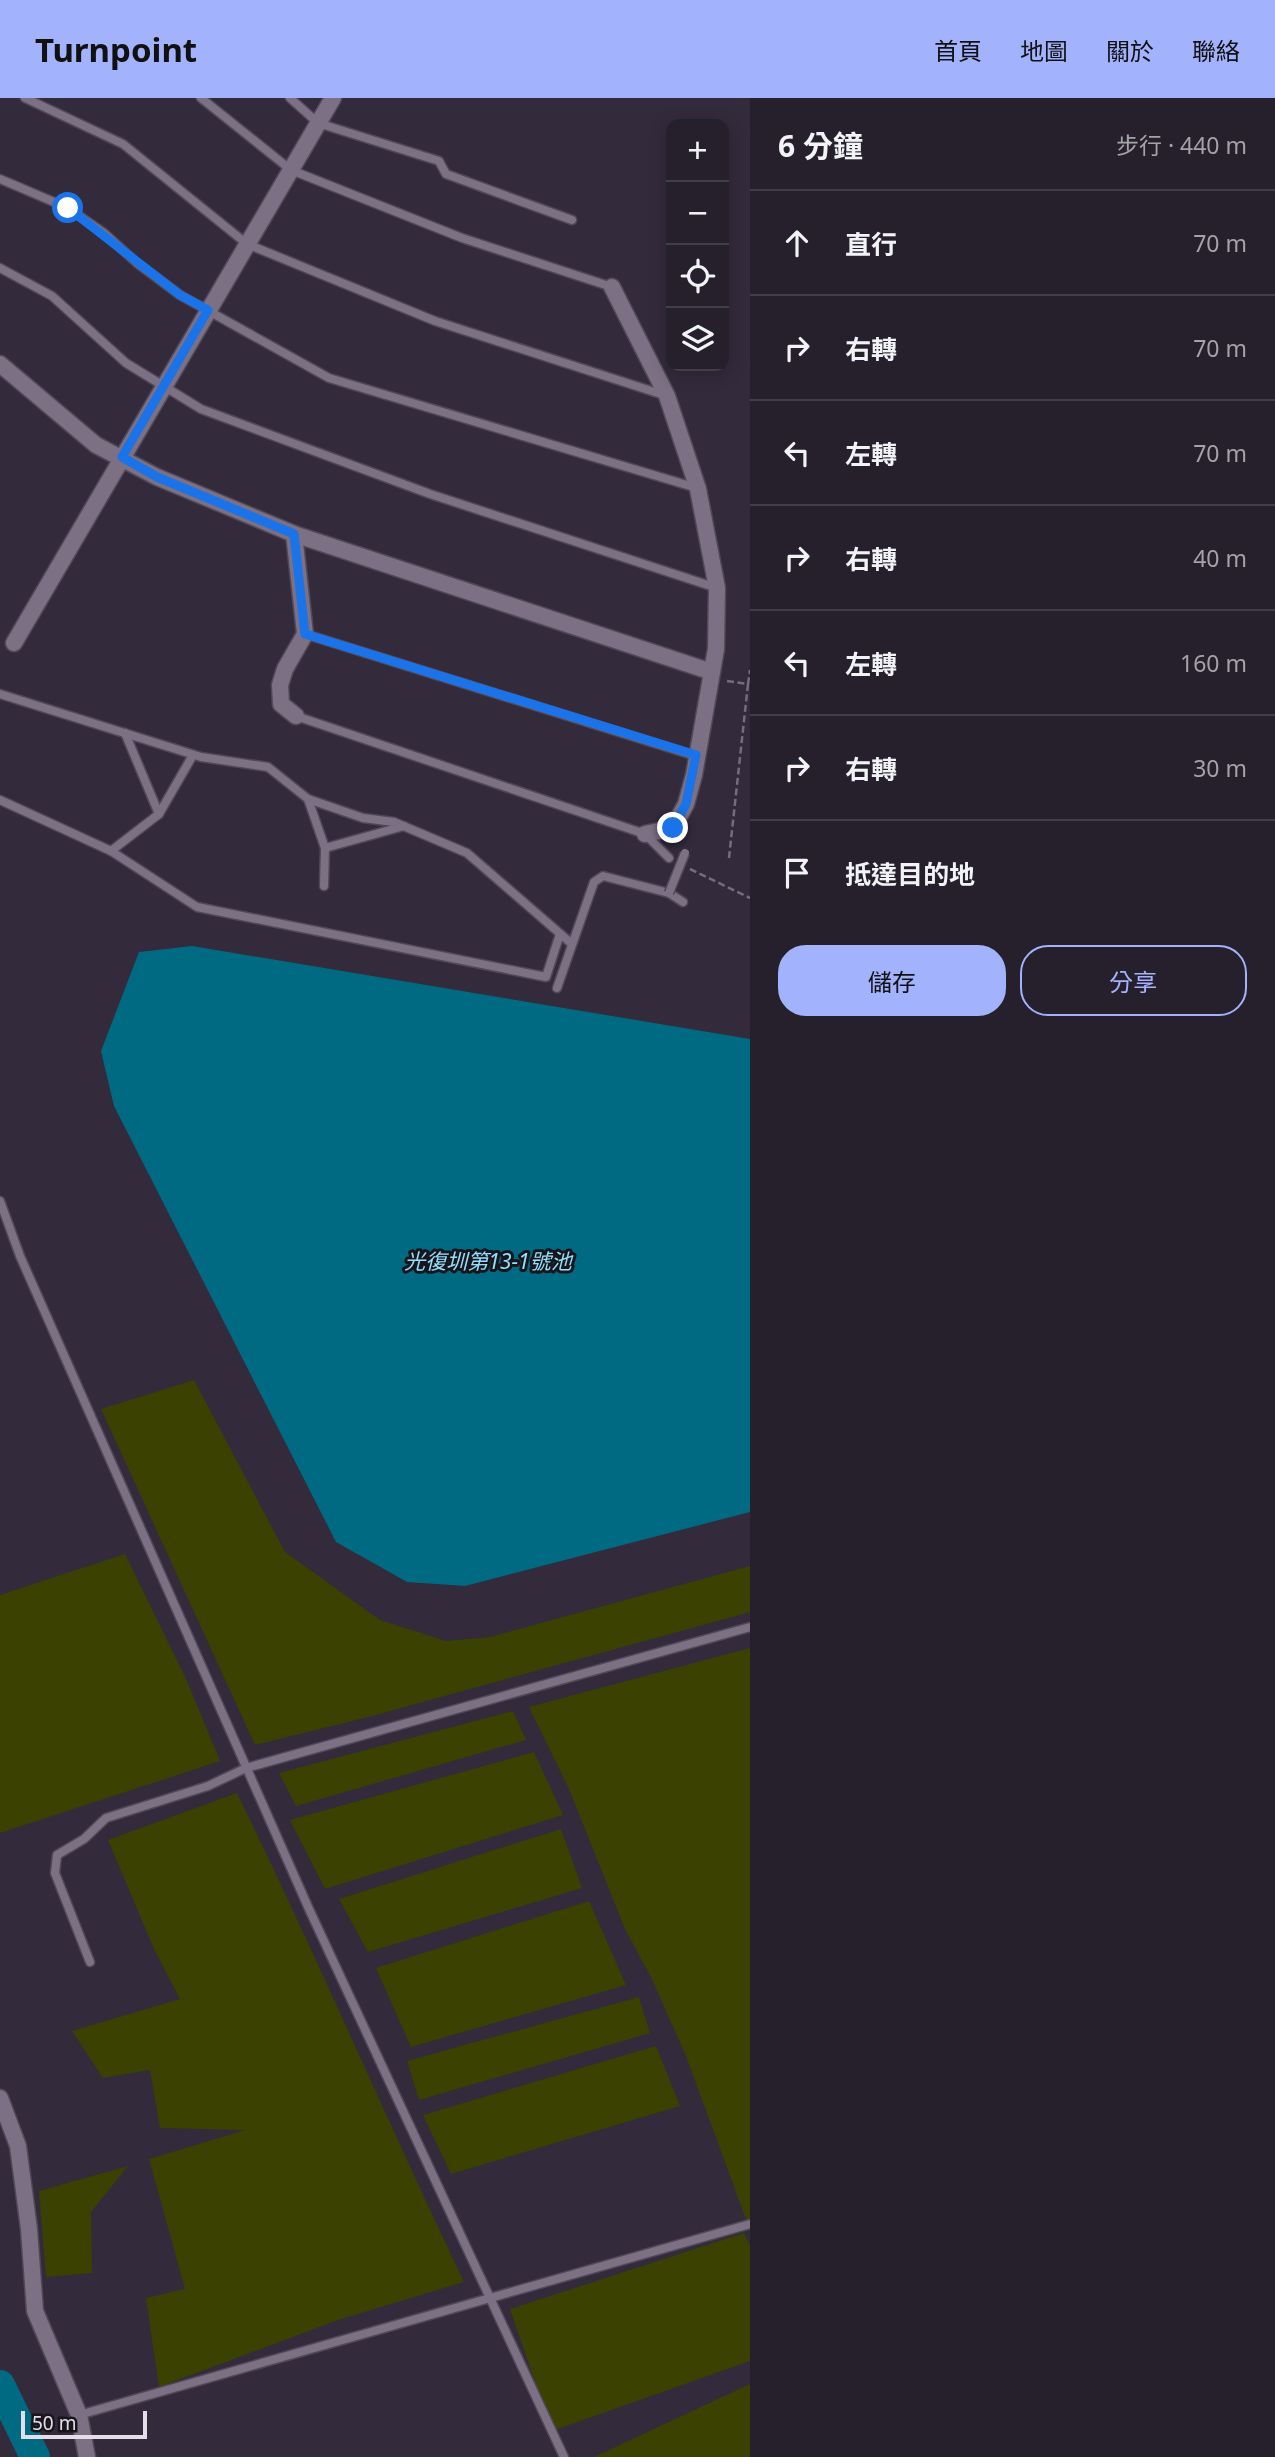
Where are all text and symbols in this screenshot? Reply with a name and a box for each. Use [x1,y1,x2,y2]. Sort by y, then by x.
text: Turnpoint [35,27,197,72]
text: 首頁 [934,34,982,67]
text: 地圖 [1020,34,1068,67]
text: 關於 [1106,34,1154,67]
text: 聯絡 [1192,34,1240,67]
map controls [666,119,729,371]
button: + [666,119,729,182]
text: 6 分鐘 [778,125,863,166]
text: 步行 · 440 m [1116,129,1247,161]
button: − [666,182,729,245]
route start [52,192,83,223]
icon: ahead [778,224,816,262]
text: 直行 [845,226,897,262]
text: 70 m [1193,227,1247,259]
button: locate [666,245,729,308]
button: layers [666,308,729,371]
icon: right [778,329,816,367]
text: 右轉 [845,331,897,367]
text: 70 m [1193,332,1247,364]
icon: left [778,434,816,472]
text: 左轉 [845,436,897,472]
text: 70 m [1193,437,1247,469]
icon: right [778,539,816,577]
text: 右轉 [845,541,897,577]
text: 40 m [1193,542,1247,574]
icon: left [778,644,816,682]
text: 左轉 [845,646,897,682]
text: 160 m [1180,647,1247,679]
icon: right [778,749,816,787]
text: 右轉 [845,751,897,787]
text: 30 m [1193,752,1247,784]
route end [657,812,688,843]
icon: arrive [778,854,816,892]
text: 抵達目的地 [845,856,975,892]
button: 儲存 [778,945,1006,1016]
button: 分享 [1020,945,1247,1016]
water label: 光復圳第13-1號池 [404,1247,574,1275]
scale bar [21,2408,147,2440]
text: 50 m [32,2410,76,2436]

